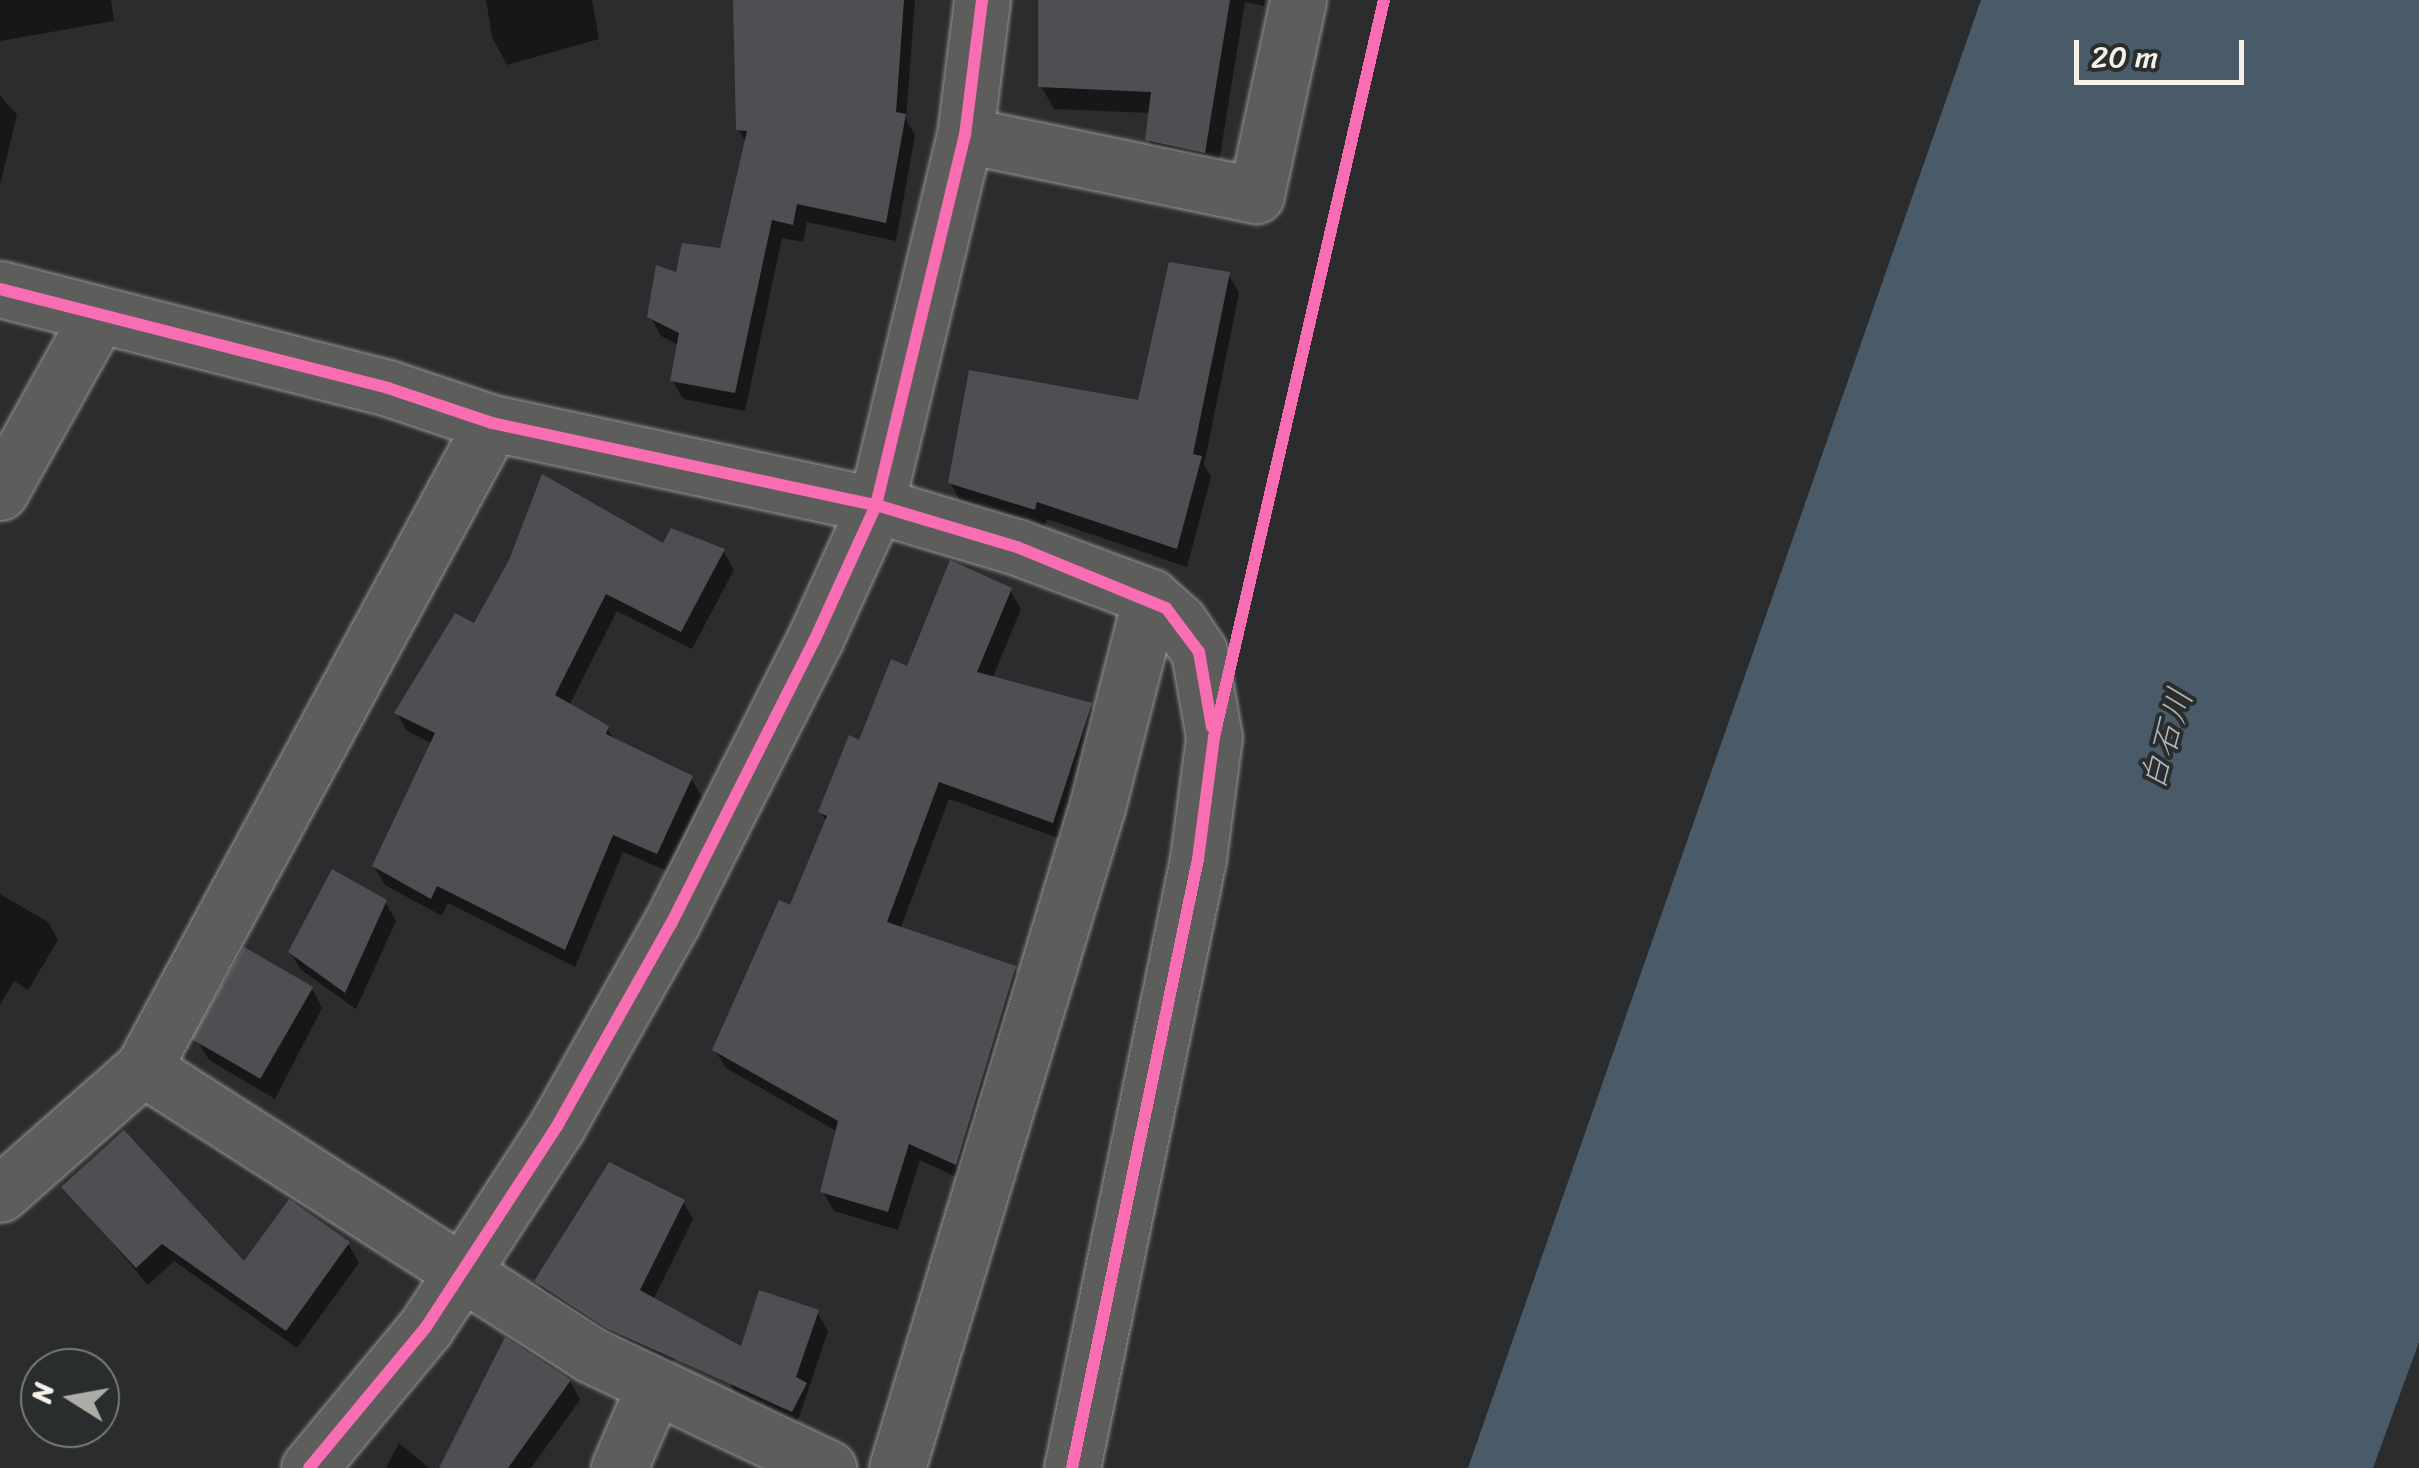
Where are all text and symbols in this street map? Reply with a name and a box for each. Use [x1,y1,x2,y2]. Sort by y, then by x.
scale bar [2079,20,2249,82]
text: 20 m [2091,30,2158,84]
water label: 白石川 [2131,683,2201,795]
north arrow [20,1348,120,1448]
text: N [16,1378,68,1407]

